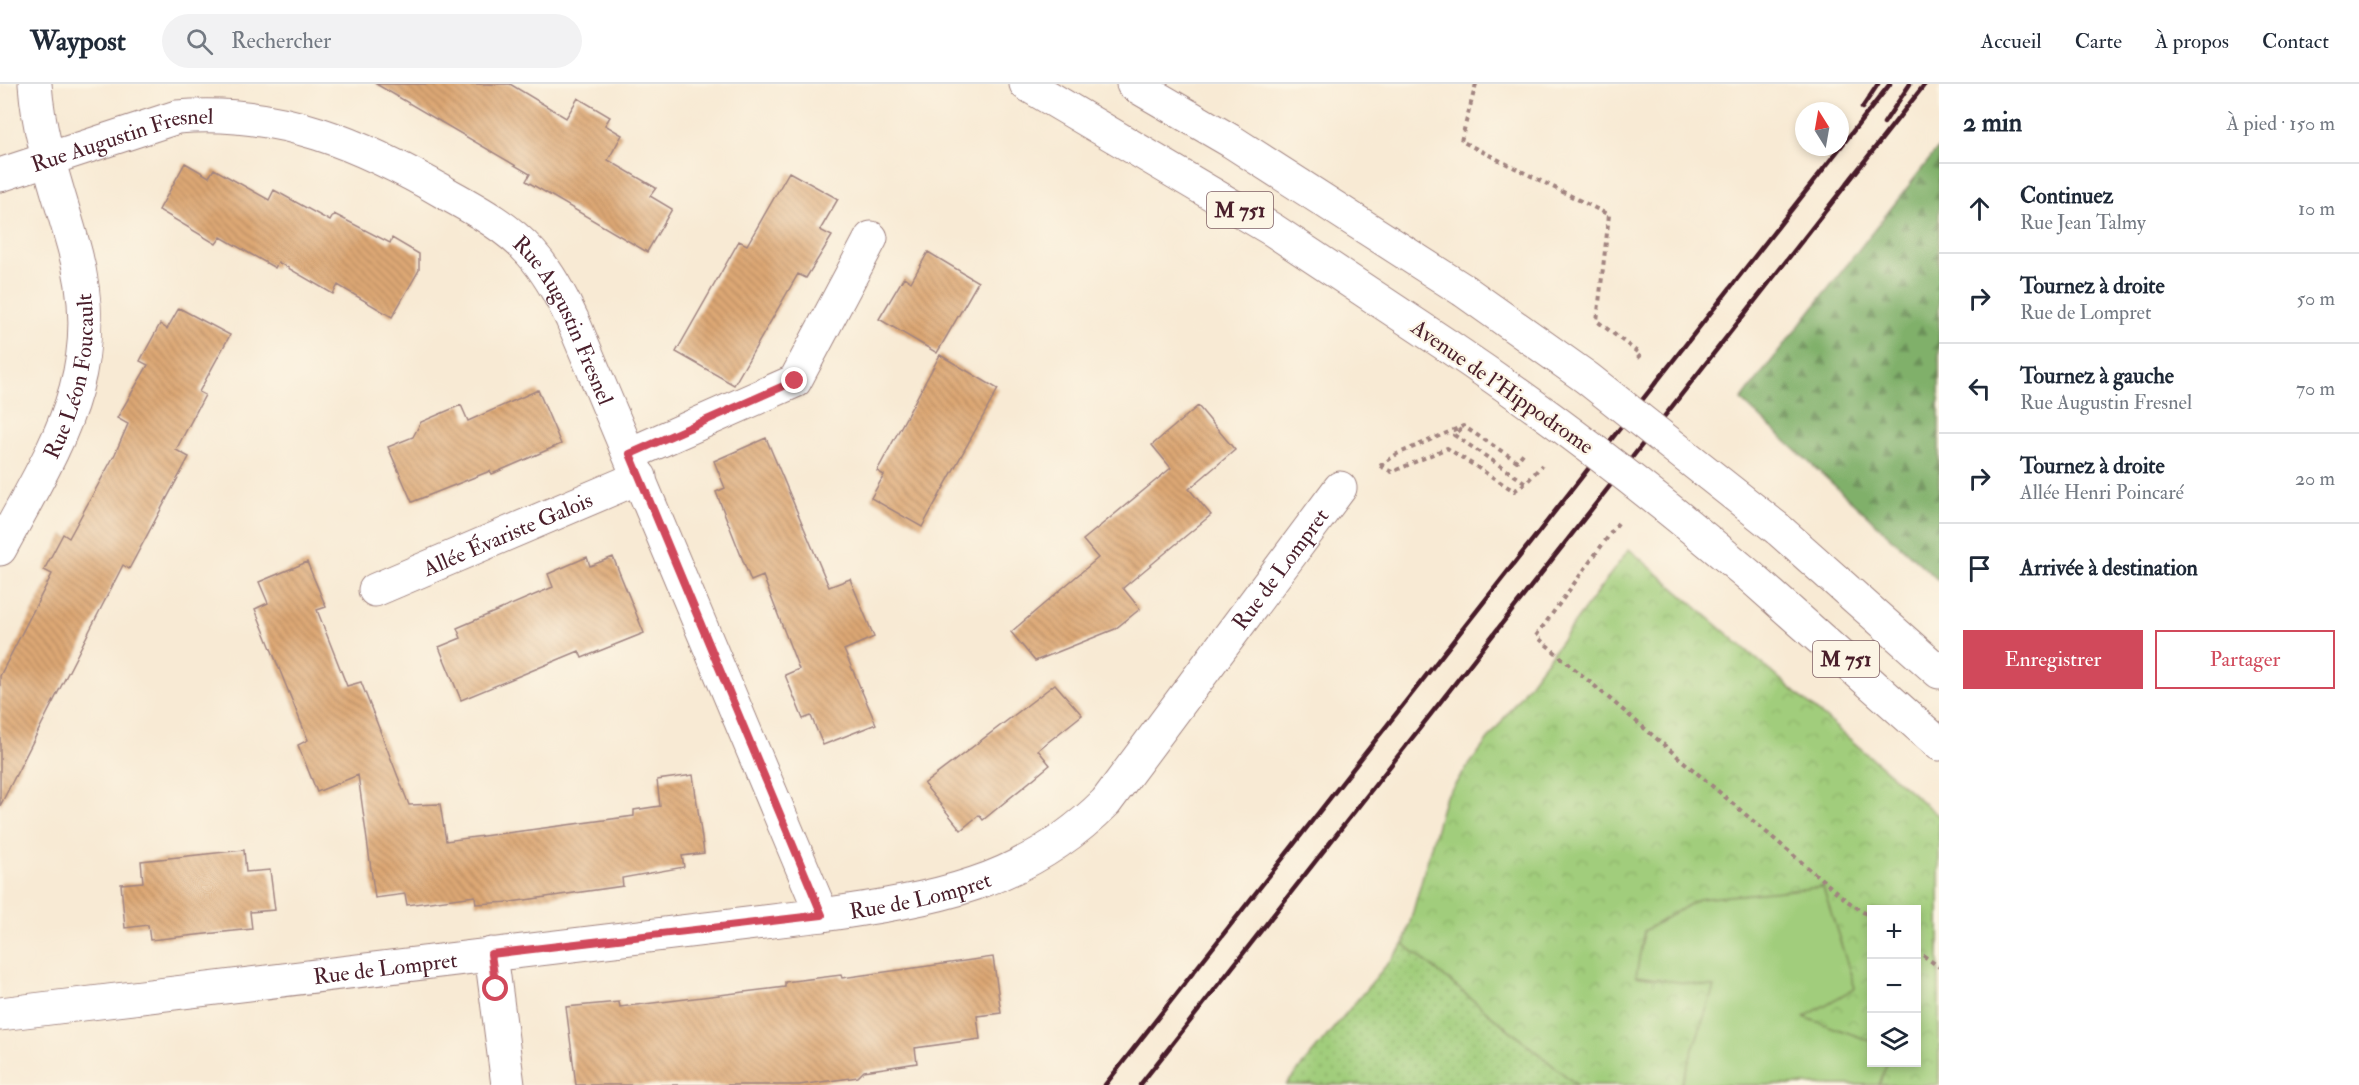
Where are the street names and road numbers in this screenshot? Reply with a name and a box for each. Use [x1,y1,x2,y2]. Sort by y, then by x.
street label: Rue Augustin Fresnel [28,103,214,179]
road number: M 751 [1207,192,1273,228]
street label: Rue Augustin Fresnel [507,230,620,410]
street label: Rue Léon Foucault [37,292,100,464]
street label: Avenue de l'Hippodrome [1404,313,1599,461]
street label: Allée Évariste Galois [418,486,597,583]
street label: Rue de Lompret [1226,503,1335,636]
road number: M 751 [1813,641,1879,677]
street label: Rue de Lompret [848,866,995,926]
street label: Rue de Lompret [312,946,459,991]

